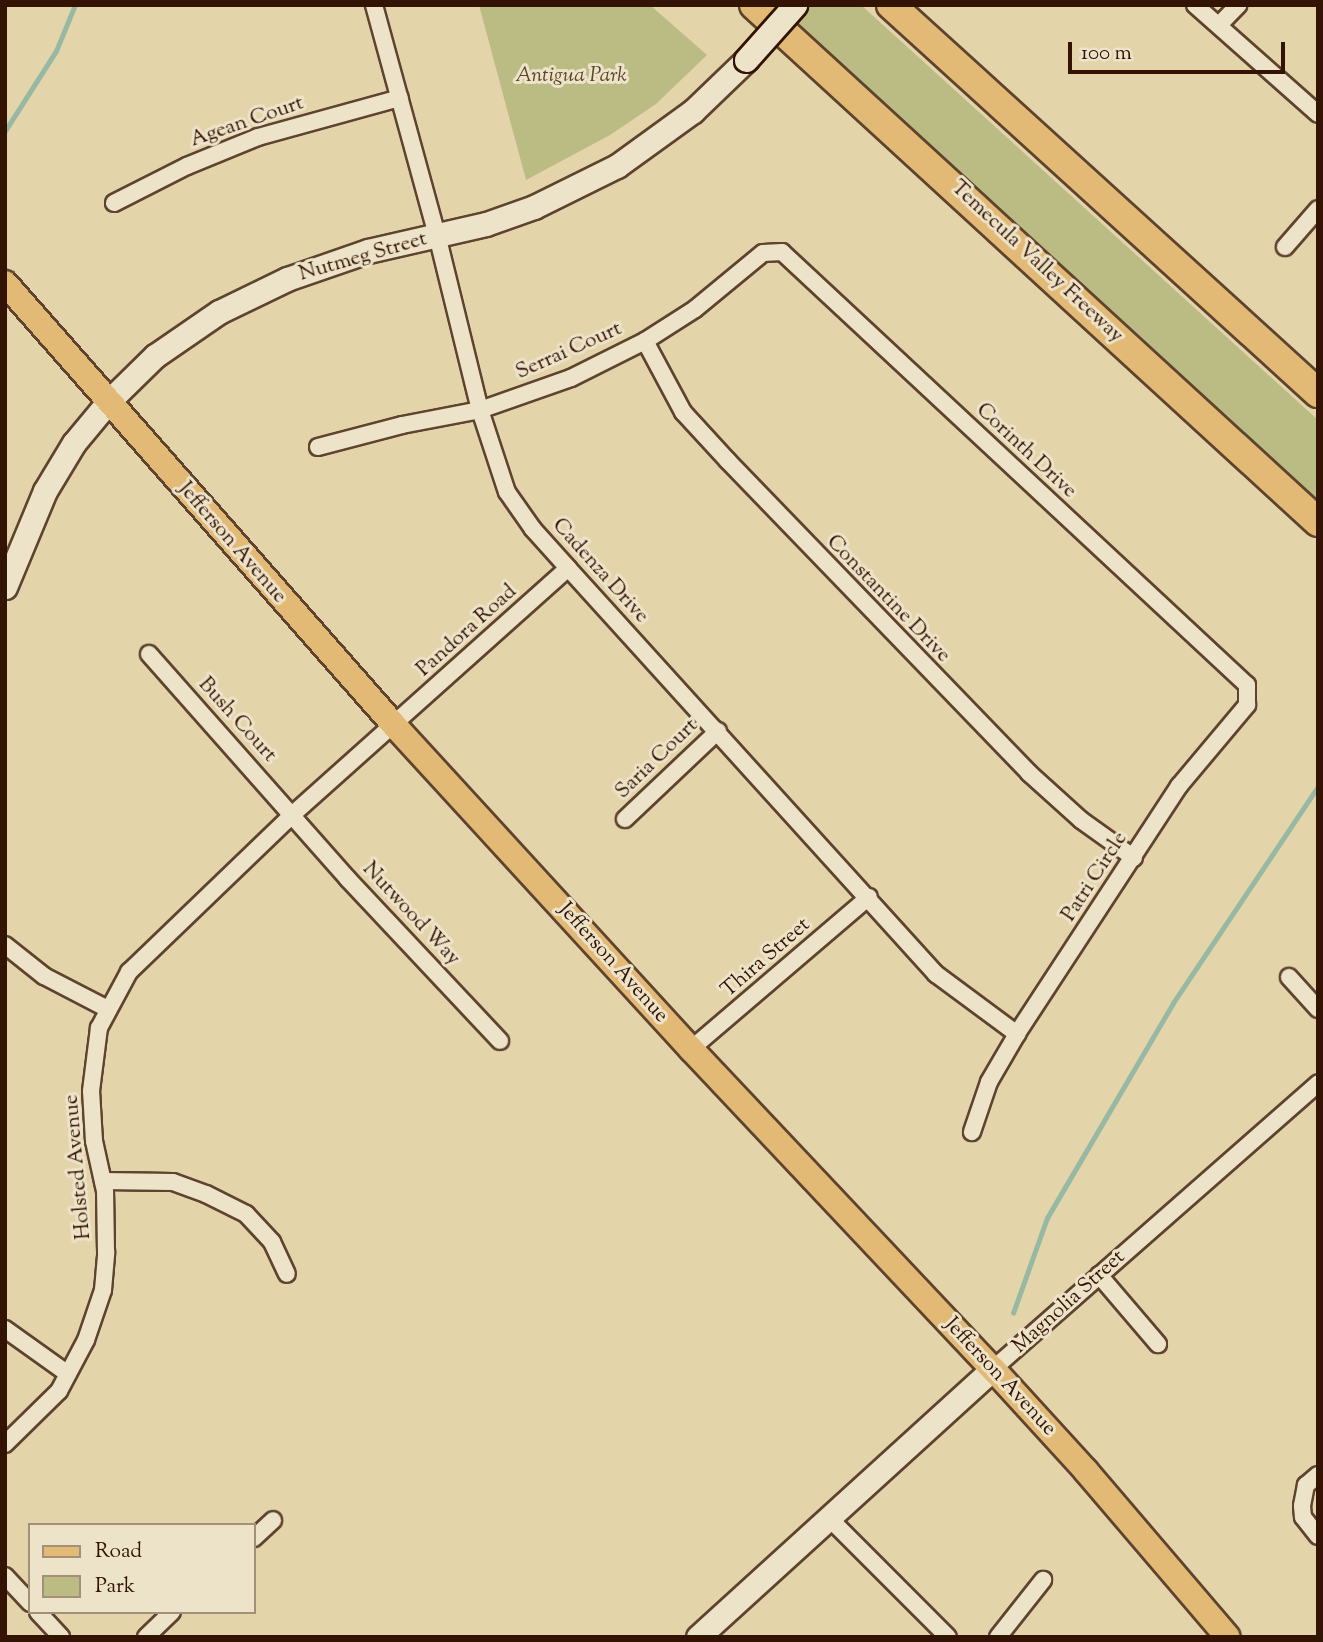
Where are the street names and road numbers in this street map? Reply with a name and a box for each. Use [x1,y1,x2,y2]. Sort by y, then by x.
street label: Agean Court [187,91,307,153]
street label: Temecula Valley Freeway [946,176,1128,348]
street label: Nutmeg Street [296,227,430,287]
street label: Serrai Court [512,316,626,386]
street label: Corinth Drive [970,398,1082,504]
street label: Jefferson Avenue [172,477,292,609]
street label: Cadenza Drive [546,513,654,629]
street label: Constantine Drive [821,530,955,668]
street label: Pandora Road [412,580,522,682]
street label: Bush Court [192,672,282,768]
street label: Saria Court [611,714,703,804]
street label: Patri Circle [1057,827,1133,927]
street label: Nutwood Way [357,857,465,971]
street label: Jefferson Avenue [553,898,673,1028]
street label: Thira Street [717,913,815,1003]
street label: Holsted Avenue [59,1093,97,1241]
street label: Magnolia Street [1008,1245,1130,1359]
street label: Jefferson Avenue [939,1313,1061,1441]

